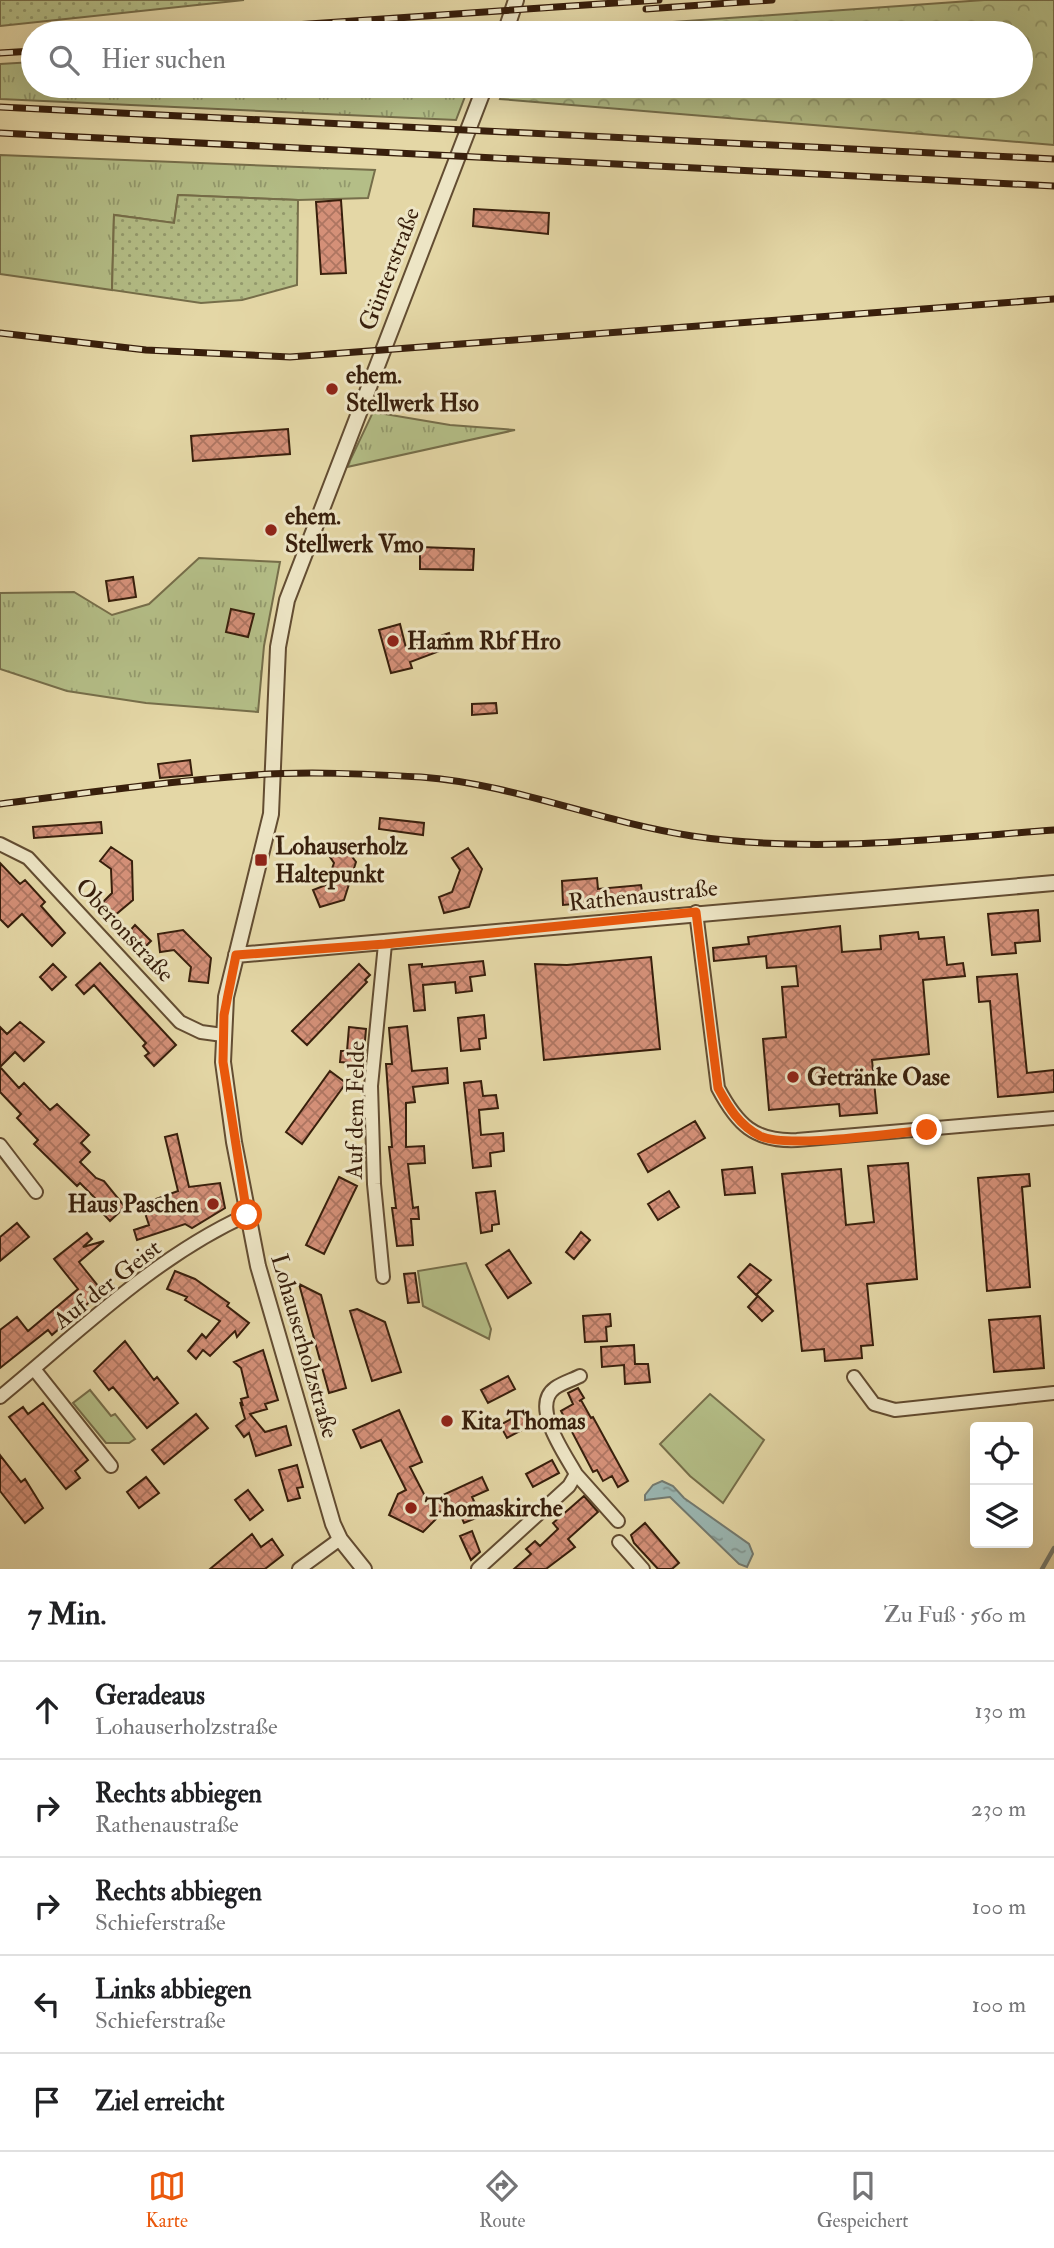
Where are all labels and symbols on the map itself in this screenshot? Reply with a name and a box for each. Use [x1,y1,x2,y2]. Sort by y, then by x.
street label: Günterstraße [352,203,427,335]
place label: ehem. Stellwerk Hso [346,360,479,419]
marker: ehem. Stellwerk Hso [324,381,340,397]
place label: ehem. Stellwerk Vmo [285,501,424,560]
marker: ehem. Stellwerk Vmo [263,522,279,538]
place label: Hamm Rbf Hro [407,626,561,657]
marker: Hamm Rbf Hro [385,633,401,649]
place label: Lohauserholz Haltepunkt [275,831,408,890]
marker: Lohauserholz Haltepunkt [253,852,269,868]
street label: Oberonstraße [68,872,181,989]
street label: Rathenaustraße [567,872,719,919]
street label: Auf dem Felde [339,1041,372,1180]
place label: Getränke Oase [807,1062,950,1093]
marker: Getränke Oase [785,1069,801,1085]
route end [911,1114,942,1145]
place label: Haus Paschen [68,1189,200,1220]
marker: Haus Paschen [205,1196,221,1212]
route start [231,1199,262,1230]
street label: Auf der Geist [46,1232,168,1337]
street label: Lohauserholzstraße [263,1250,346,1442]
place label: Kita Thomas [461,1406,585,1437]
marker: Kita Thomas [439,1413,455,1429]
place label: Thomaskirche [424,1493,563,1524]
marker: Thomaskirche [403,1500,419,1516]

